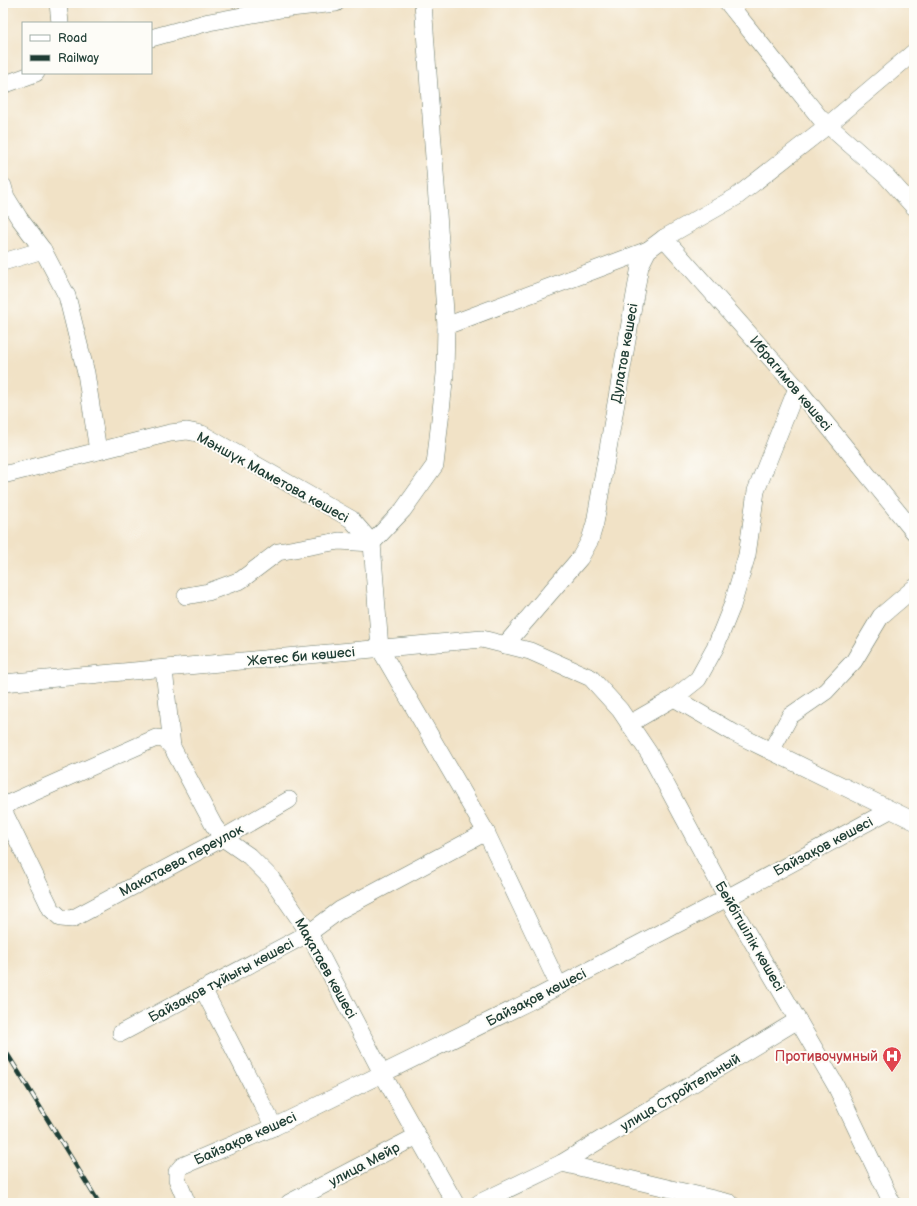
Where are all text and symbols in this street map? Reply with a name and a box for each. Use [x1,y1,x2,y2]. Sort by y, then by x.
legend [22,22,152,74]
text: Road [58,31,87,46]
text: Railway [58,51,100,66]
street label: Дулатов көшесі [607,302,642,404]
street label: Ибрагимов көшесі [746,332,835,434]
street label: Мәншүк Маметова көшесі [194,428,352,526]
street label: Жетес би көшесі [246,643,356,670]
street label: Байзақов көшесі [771,813,876,880]
street label: Макатаева переулок [116,820,247,900]
street label: Бейбітшілік көшесі [711,878,788,994]
street label: Мақатаев көшесі [291,915,360,1021]
street label: Байзақов тұйығы көшесі [146,935,297,1026]
street label: Байзақов көшесі [483,965,589,1030]
hospital icon: Противочумный [881,1045,903,1073]
place label: Противочумный [775,1048,878,1065]
street label: улица Стройтельный [617,1050,743,1135]
street label: Байзақов көшесі [191,1108,299,1169]
street label: улица Мейр [326,1139,403,1190]

